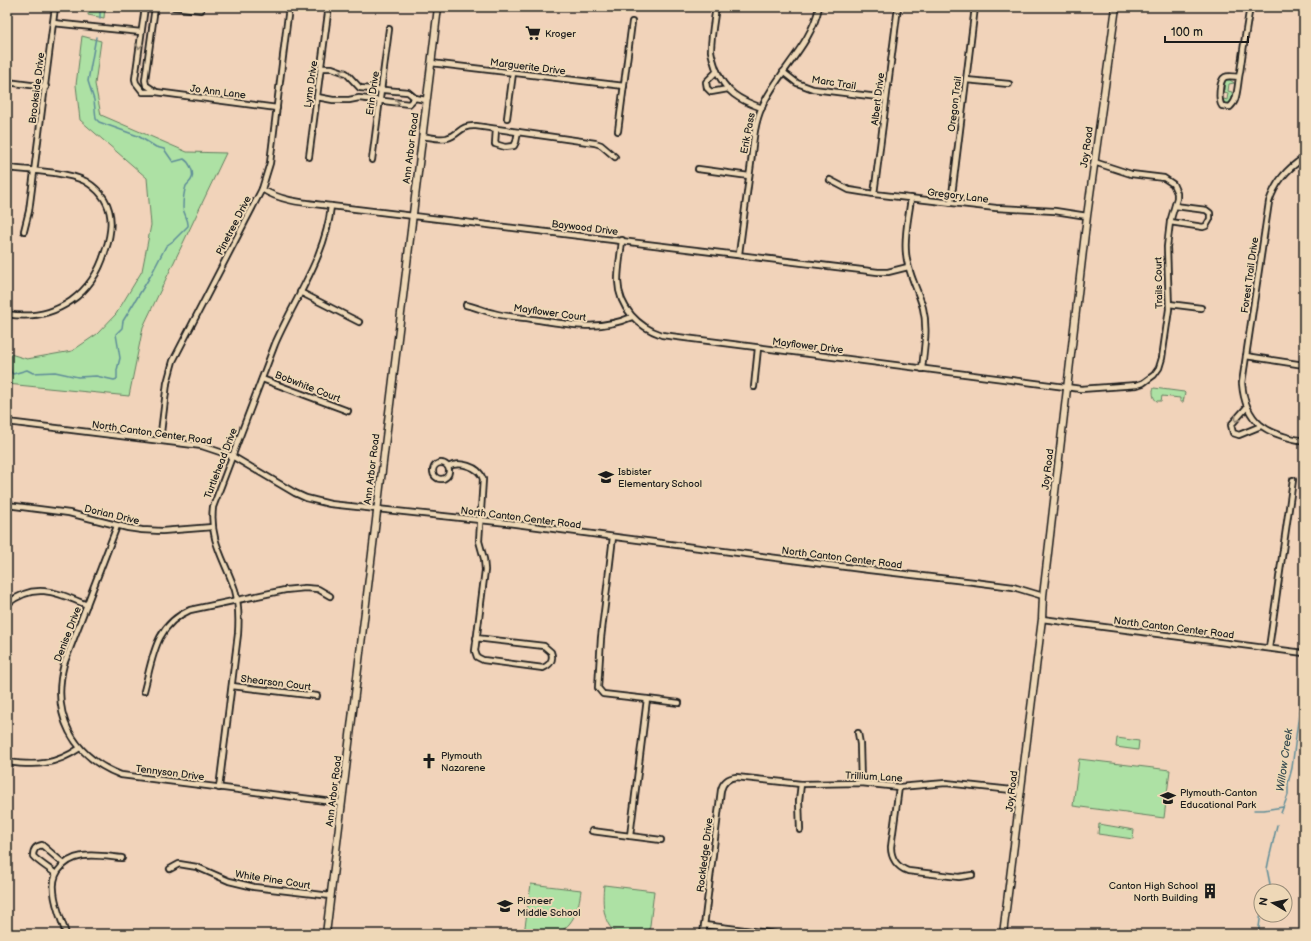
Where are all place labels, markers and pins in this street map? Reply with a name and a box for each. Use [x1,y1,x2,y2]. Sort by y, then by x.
supermarket icon: Kroger [524,24,542,42]
place label: Kroger [545,28,576,40]
place label: Isbister Elementary School [618,466,702,490]
school or university icon: Isbister Elementary School [597,468,615,486]
place label: Plymouth Nazarene [441,750,485,774]
church icon: Plymouth Nazarene [420,752,438,770]
place label: Plymouth-Canton Educational Park [1180,787,1258,811]
school or university icon: Plymouth-Canton Educational Park [1159,789,1177,807]
place label: Canton High School North Building [1109,880,1198,904]
building icon: Canton High School North Building [1201,882,1219,900]
place label: Pioneer Middle School [517,895,581,919]
school or university icon: Pioneer Middle School [496,897,514,915]

